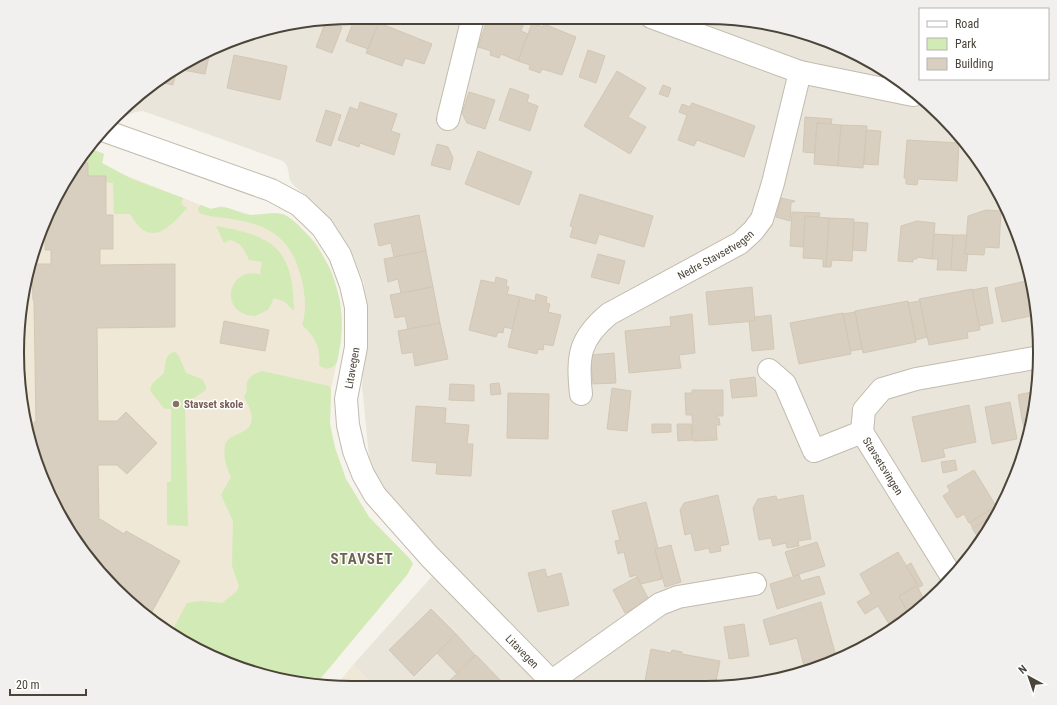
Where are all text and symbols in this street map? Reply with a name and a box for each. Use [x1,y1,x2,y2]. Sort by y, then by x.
legend [919,8,1049,80]
text: Road [955,17,979,31]
text: Park [955,37,977,51]
text: Building [955,57,993,71]
street label: Nedre Stavsetvegen [675,228,757,283]
street label: Litavegen [342,346,363,390]
place label: Stavset skole [184,398,243,411]
marker: Stavset skole [171,399,181,409]
street label: Stavsetsvingen [860,435,906,498]
district label: STAVSET [330,550,394,568]
street label: Litavegen [503,632,541,671]
north arrow [1009,657,1049,697]
text: N [1016,662,1030,677]
scale bar [10,671,86,697]
text: 20 m [16,678,40,692]

